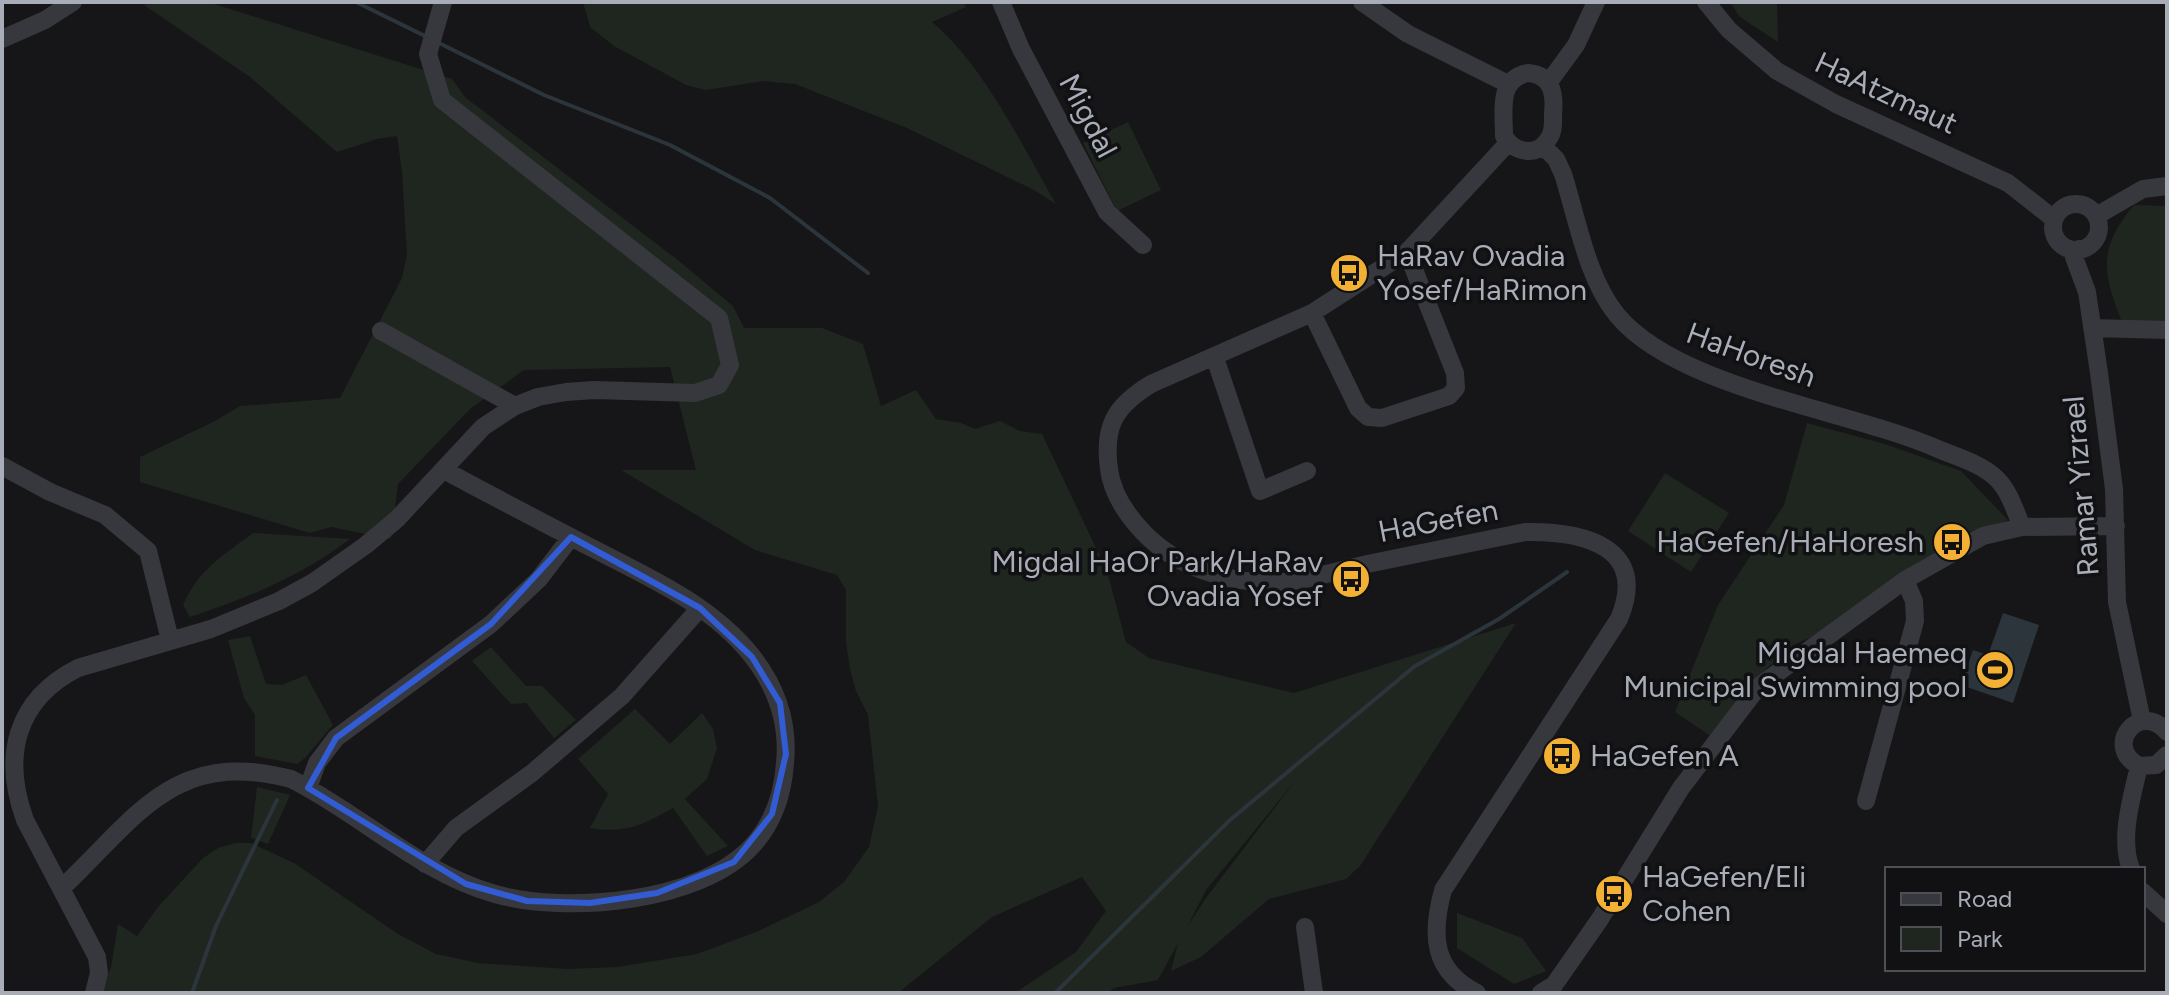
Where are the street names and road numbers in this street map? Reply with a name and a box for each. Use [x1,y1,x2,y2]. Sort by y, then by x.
street label: HaAtzmaut [1809,43,1963,142]
street label: Migdal [1051,68,1126,164]
street label: HaHoresh [1681,314,1821,395]
street label: Ramar Yizrael [2054,394,2107,578]
street label: HaGefen [1375,491,1501,550]

